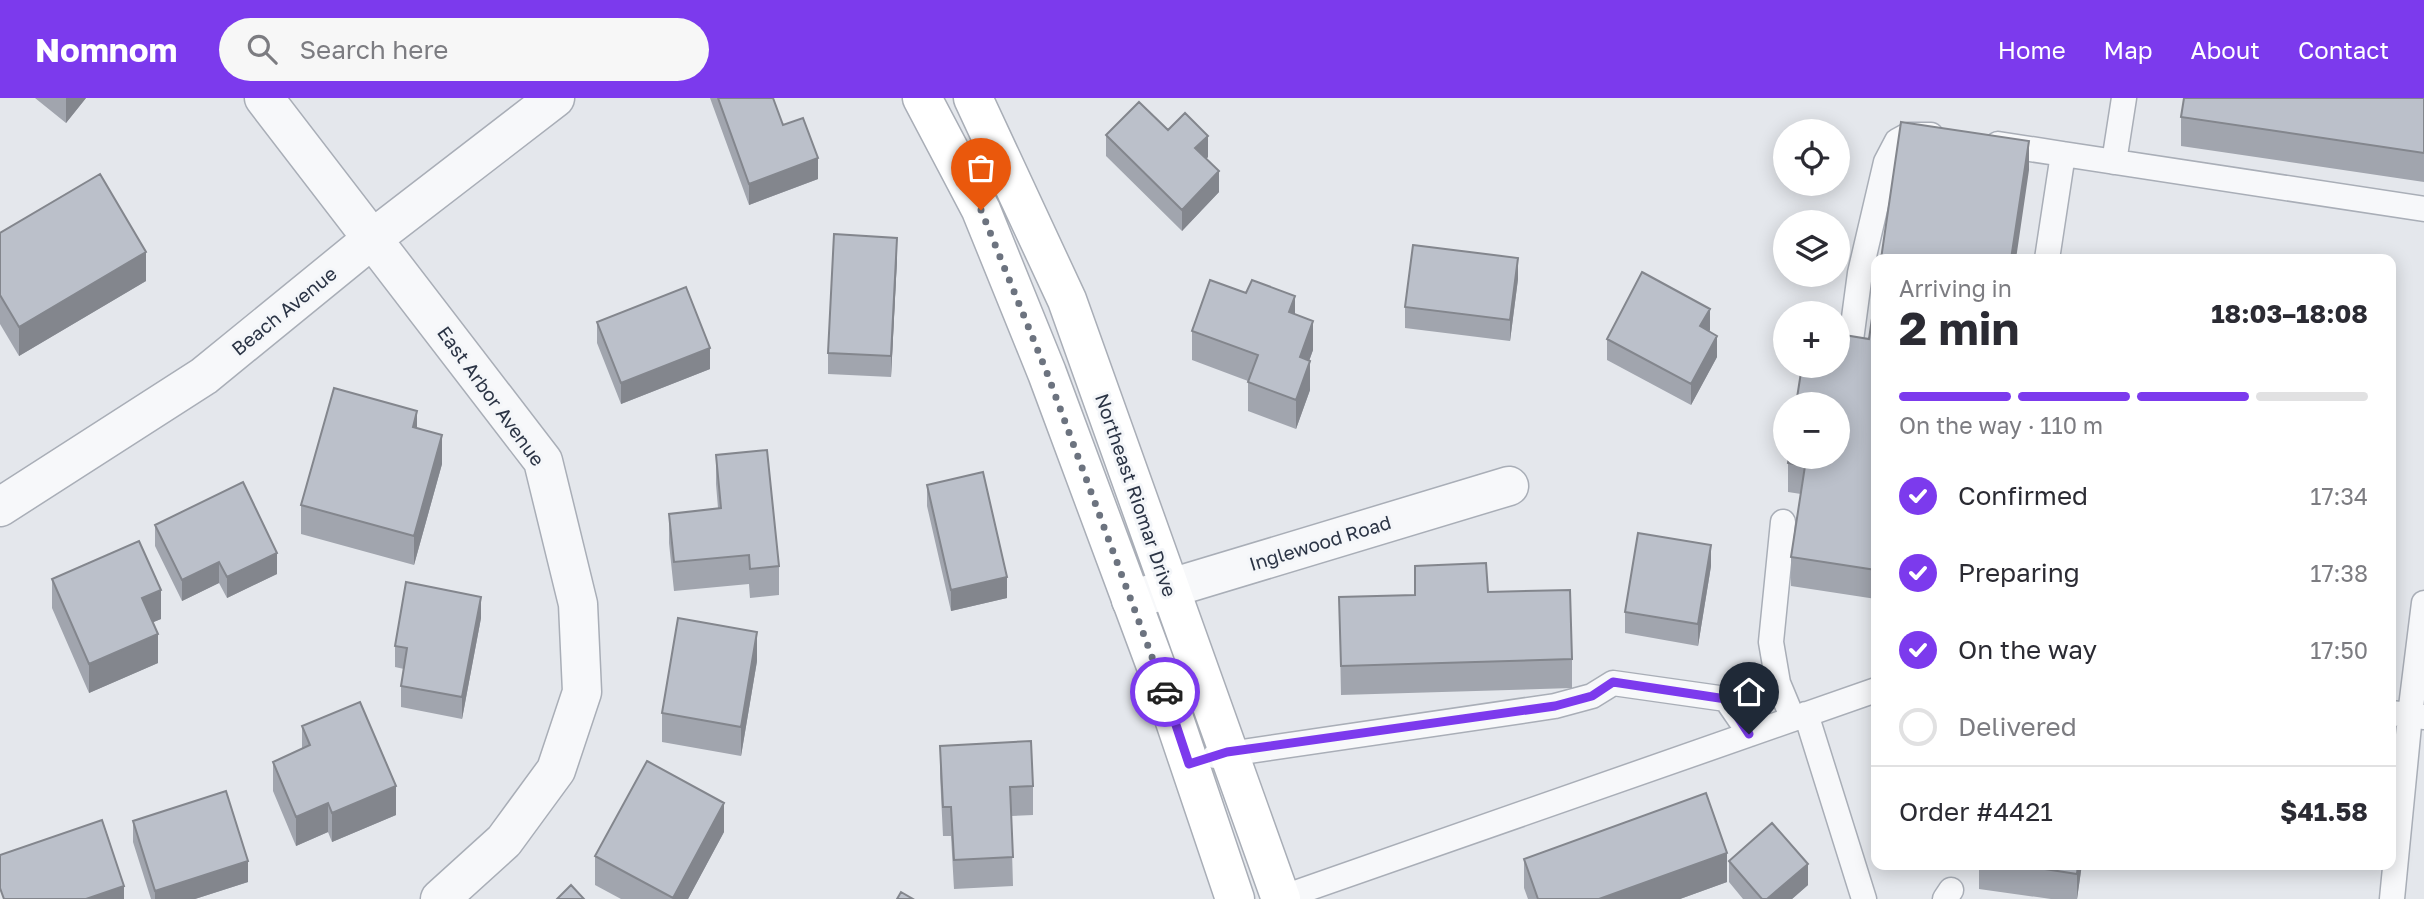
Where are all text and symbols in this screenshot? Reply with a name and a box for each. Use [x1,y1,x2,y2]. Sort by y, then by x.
search box [219,18,709,81]
text: Nomnom [35,30,177,69]
icon: search [243,30,281,68]
text: Search here [299,34,448,65]
text: Home [1998,35,2066,64]
text: Map [2104,35,2153,64]
text: About [2191,35,2260,64]
text: Contact [2298,35,2389,64]
map controls [1773,119,1850,469]
button: locate [1773,119,1850,196]
pin [951,138,1011,210]
icon: bag [962,149,1000,187]
button: layers [1773,210,1850,287]
street label: Beach Avenue [227,261,341,360]
text: Arriving in [1899,274,2012,302]
text: 18:03–18:08 [2211,298,2368,329]
text: 2 min [1899,300,2019,355]
button: + [1773,301,1850,378]
street label: East Arbor Avenue [433,321,550,470]
street label: Northeast Riomar Drive [1091,390,1182,599]
button: − [1773,392,1850,469]
text: On the way · 110 m [1899,411,2103,439]
icon: check [1899,477,1937,515]
text: Confirmed [1958,480,2088,511]
text: 17:34 [2310,482,2368,510]
street label: Inglewood Road [1246,510,1394,575]
icon: check [1899,554,1937,592]
text: Preparing [1958,557,2080,588]
text: 17:38 [2310,559,2368,587]
icon: check [1899,631,1937,669]
text: On the way [1958,634,2097,665]
text: 17:50 [2310,636,2368,664]
courier [1130,657,1200,727]
pin [1719,662,1779,734]
icon: car [1146,673,1184,711]
icon: home [1730,673,1768,711]
text: Delivered [1958,711,2077,742]
text: Order #4421 [1899,796,2053,827]
text: $41.58 [2280,796,2368,827]

